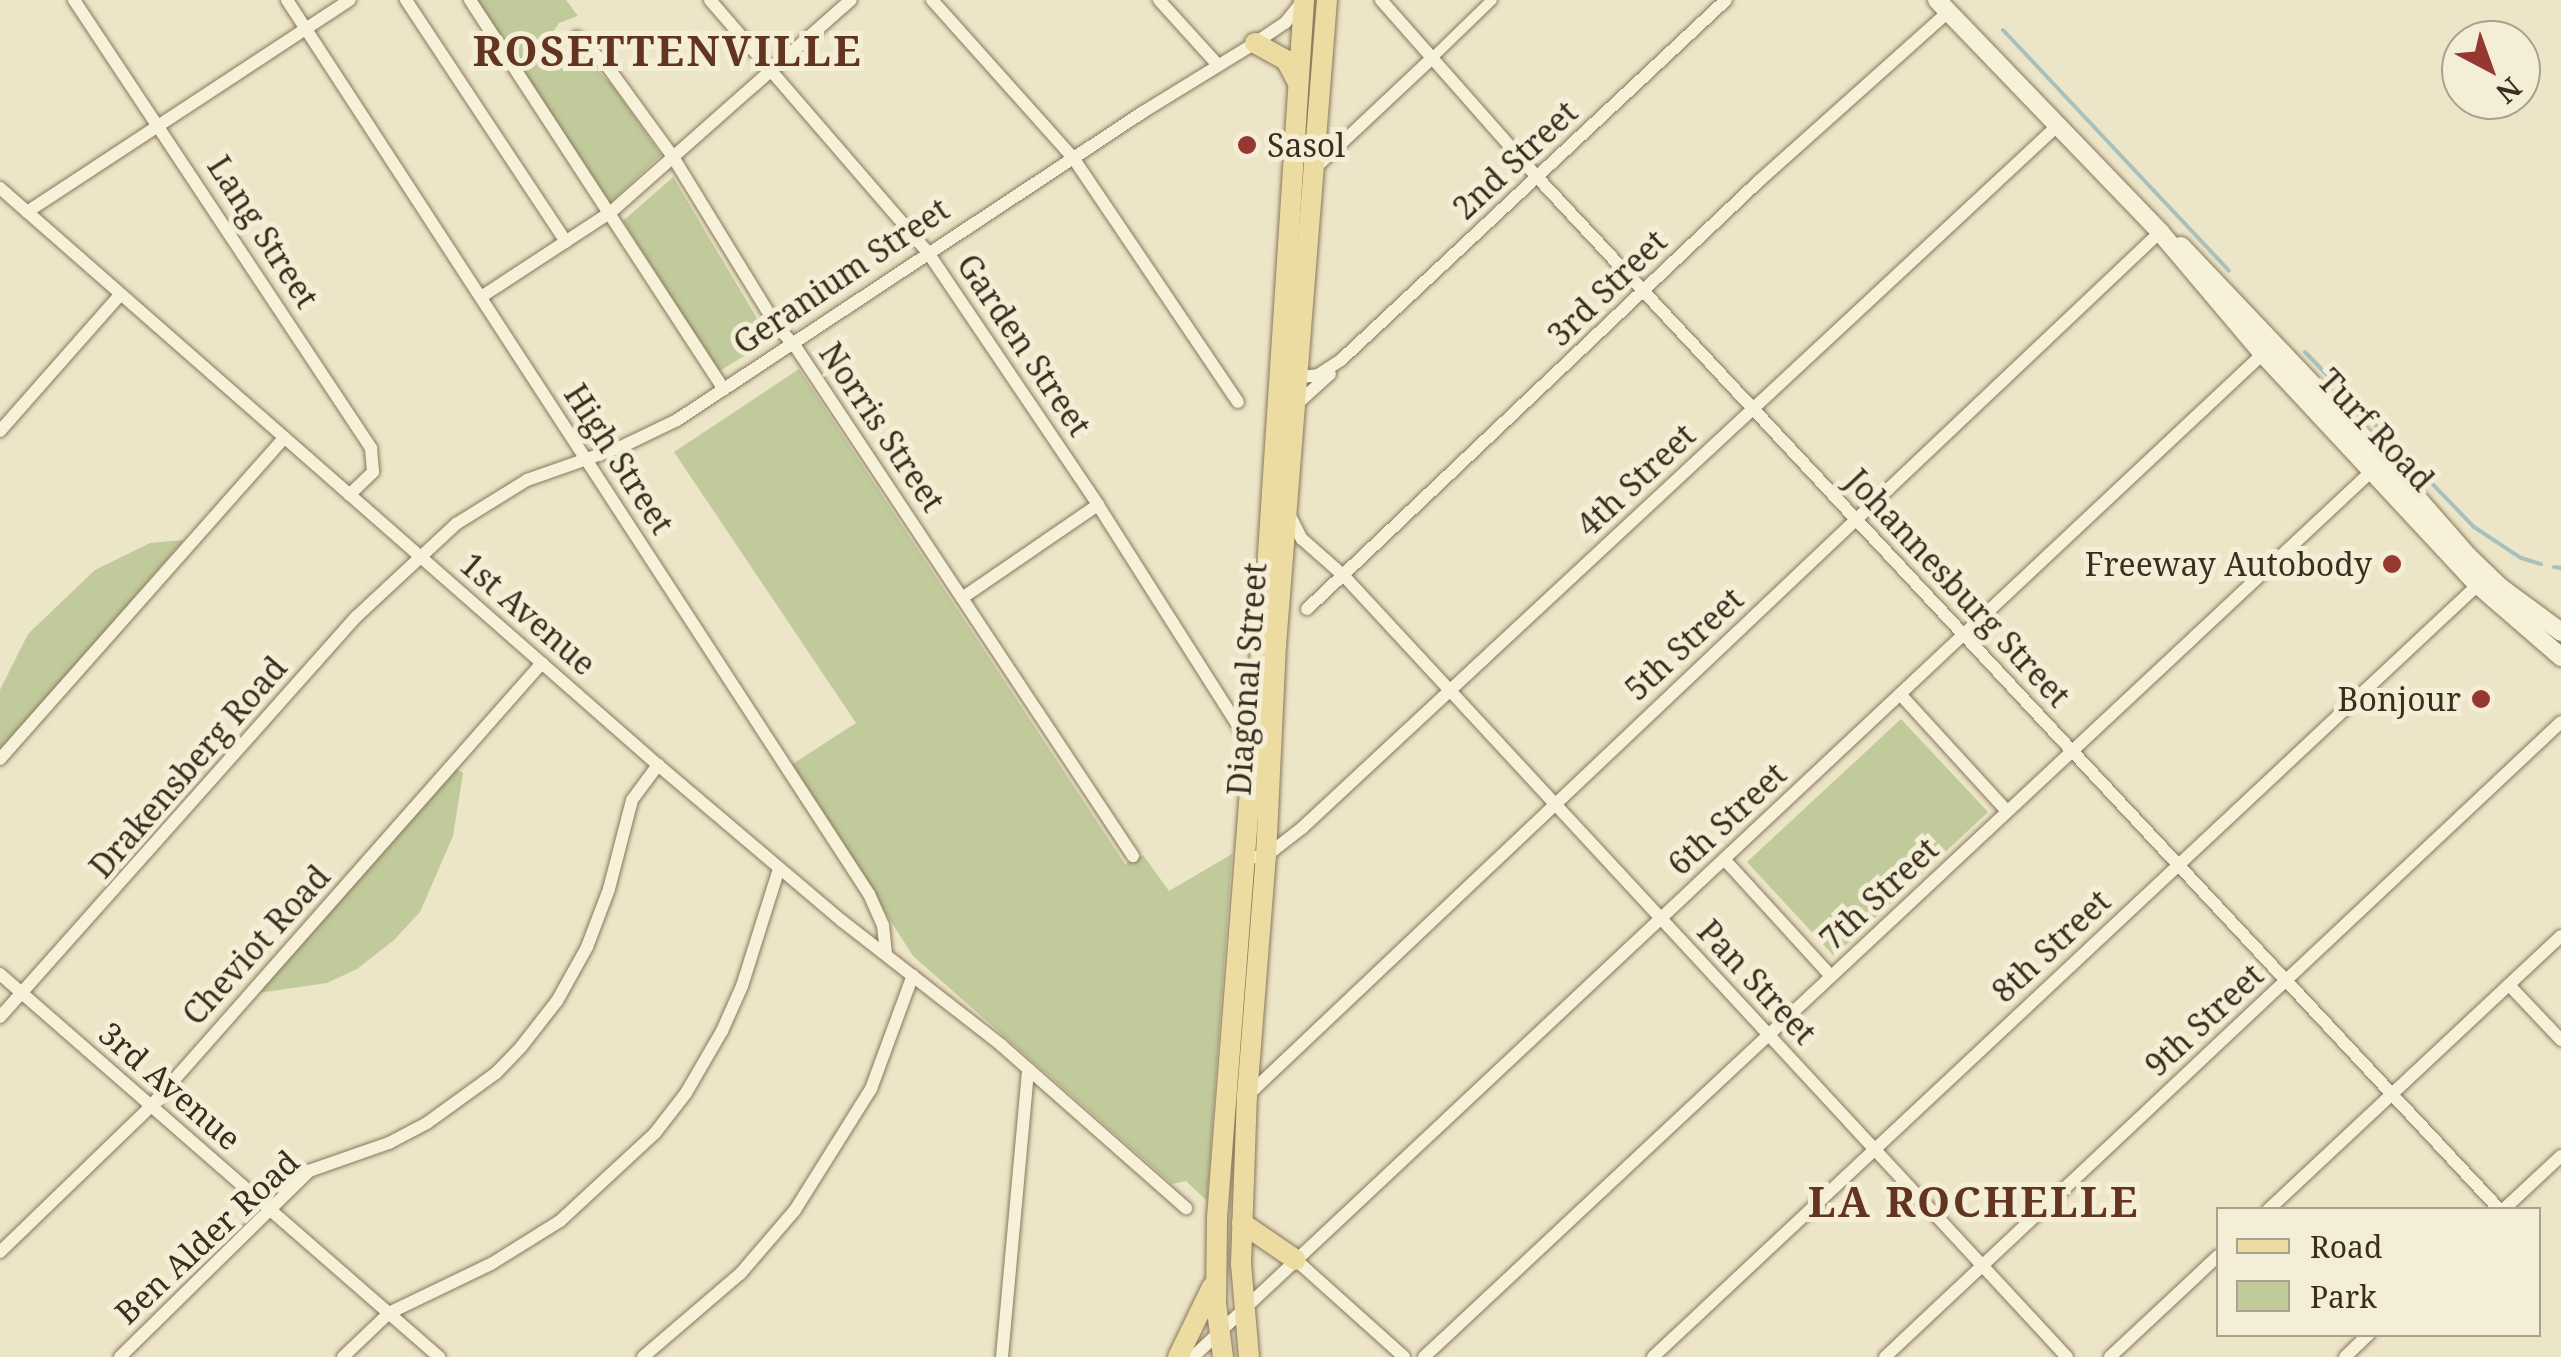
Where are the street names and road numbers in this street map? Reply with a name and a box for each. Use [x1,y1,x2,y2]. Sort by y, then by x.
street label: 2nd Street [1445,93,1585,227]
street label: Lang Street [200,149,326,315]
street label: Geranium Street [726,190,956,362]
street label: 3rd Street [1540,222,1674,354]
street label: Garden Street [949,247,1099,443]
street label: Norris Street [811,335,953,519]
street label: Turf Road [2310,361,2442,499]
street label: High Street [556,377,682,541]
street label: 4th Street [1569,416,1703,544]
street label: Johannesburg Street [1838,461,2078,715]
street label: 1st Avenue [453,545,603,683]
street label: Diagonal Street [1220,561,1274,797]
street label: 5th Street [1617,580,1751,708]
street label: Drakensberg Road [82,649,294,885]
street label: 6th Street [1660,755,1794,883]
street label: 7th Street [1812,830,1946,958]
street label: Cheviot Road [174,857,338,1033]
street label: 8th Street [1984,882,2118,1010]
street label: Pan Street [1690,912,1824,1052]
street label: 9th Street [2137,956,2271,1084]
street label: 3rd Avenue [91,1014,249,1158]
street label: Ben Alder Road [107,1142,307,1332]

